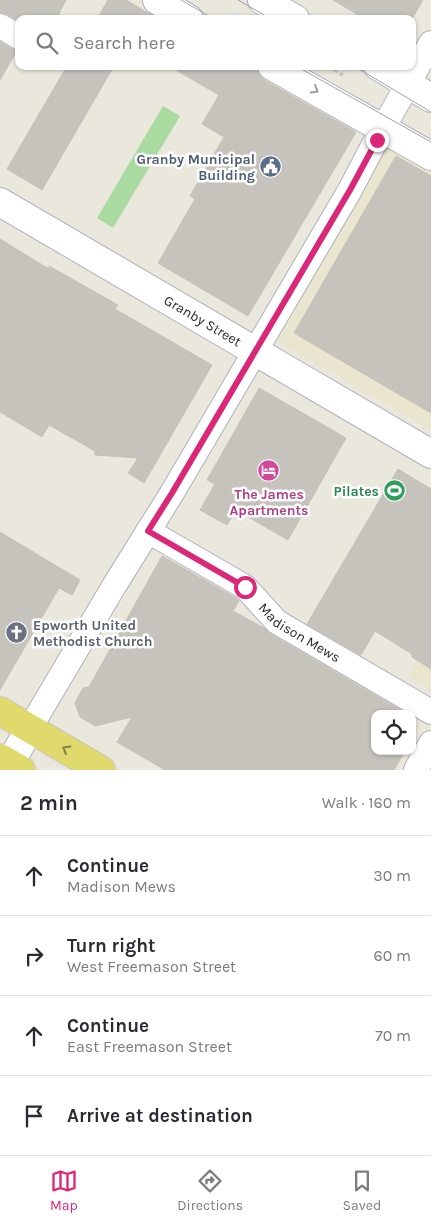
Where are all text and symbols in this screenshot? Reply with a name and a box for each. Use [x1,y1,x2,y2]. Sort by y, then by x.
search box [15,15,416,70]
icon: search [33,29,61,57]
text: Search here [73,32,175,54]
one-way arrow [309,84,318,94]
route end [366,129,389,152]
place label: Granby Municipal Building [137,151,255,184]
public building icon: Granby Municipal Building [259,155,283,179]
street label: Granby Street [161,291,245,350]
hotel icon: The James Apartments [257,459,281,483]
sports icon: Pilates [383,479,407,503]
place label: Pilates [334,483,379,500]
place label: The James Apartments [230,486,308,519]
route start [234,576,257,599]
street label: Madison Mews [255,599,344,666]
place label: Epworth United Methodist Church [33,617,152,650]
church icon: Epworth United Methodist Church [5,621,29,645]
map controls [371,710,416,755]
button: locate [371,710,416,755]
one-way arrow [62,745,71,755]
text: 2 min [20,791,78,815]
text: Walk · 160 m [322,793,411,812]
text: Continue [67,855,149,877]
icon: ahead [20,862,48,890]
text: 30 m [373,866,411,885]
text: Madison Mews [67,877,176,896]
text: Turn right [67,935,156,957]
icon: right [20,942,48,970]
text: 60 m [374,946,411,965]
text: West Freemason Street [67,957,236,976]
text: Continue [67,1015,149,1037]
icon: ahead [20,1022,48,1050]
text: 70 m [375,1026,411,1045]
text: East Freemason Street [67,1037,232,1056]
icon: arrive [20,1102,48,1130]
text: Arrive at destination [67,1105,253,1127]
tab: Map [50,1167,78,1214]
tab: Directions [177,1167,243,1214]
tab: Saved [343,1167,381,1214]

